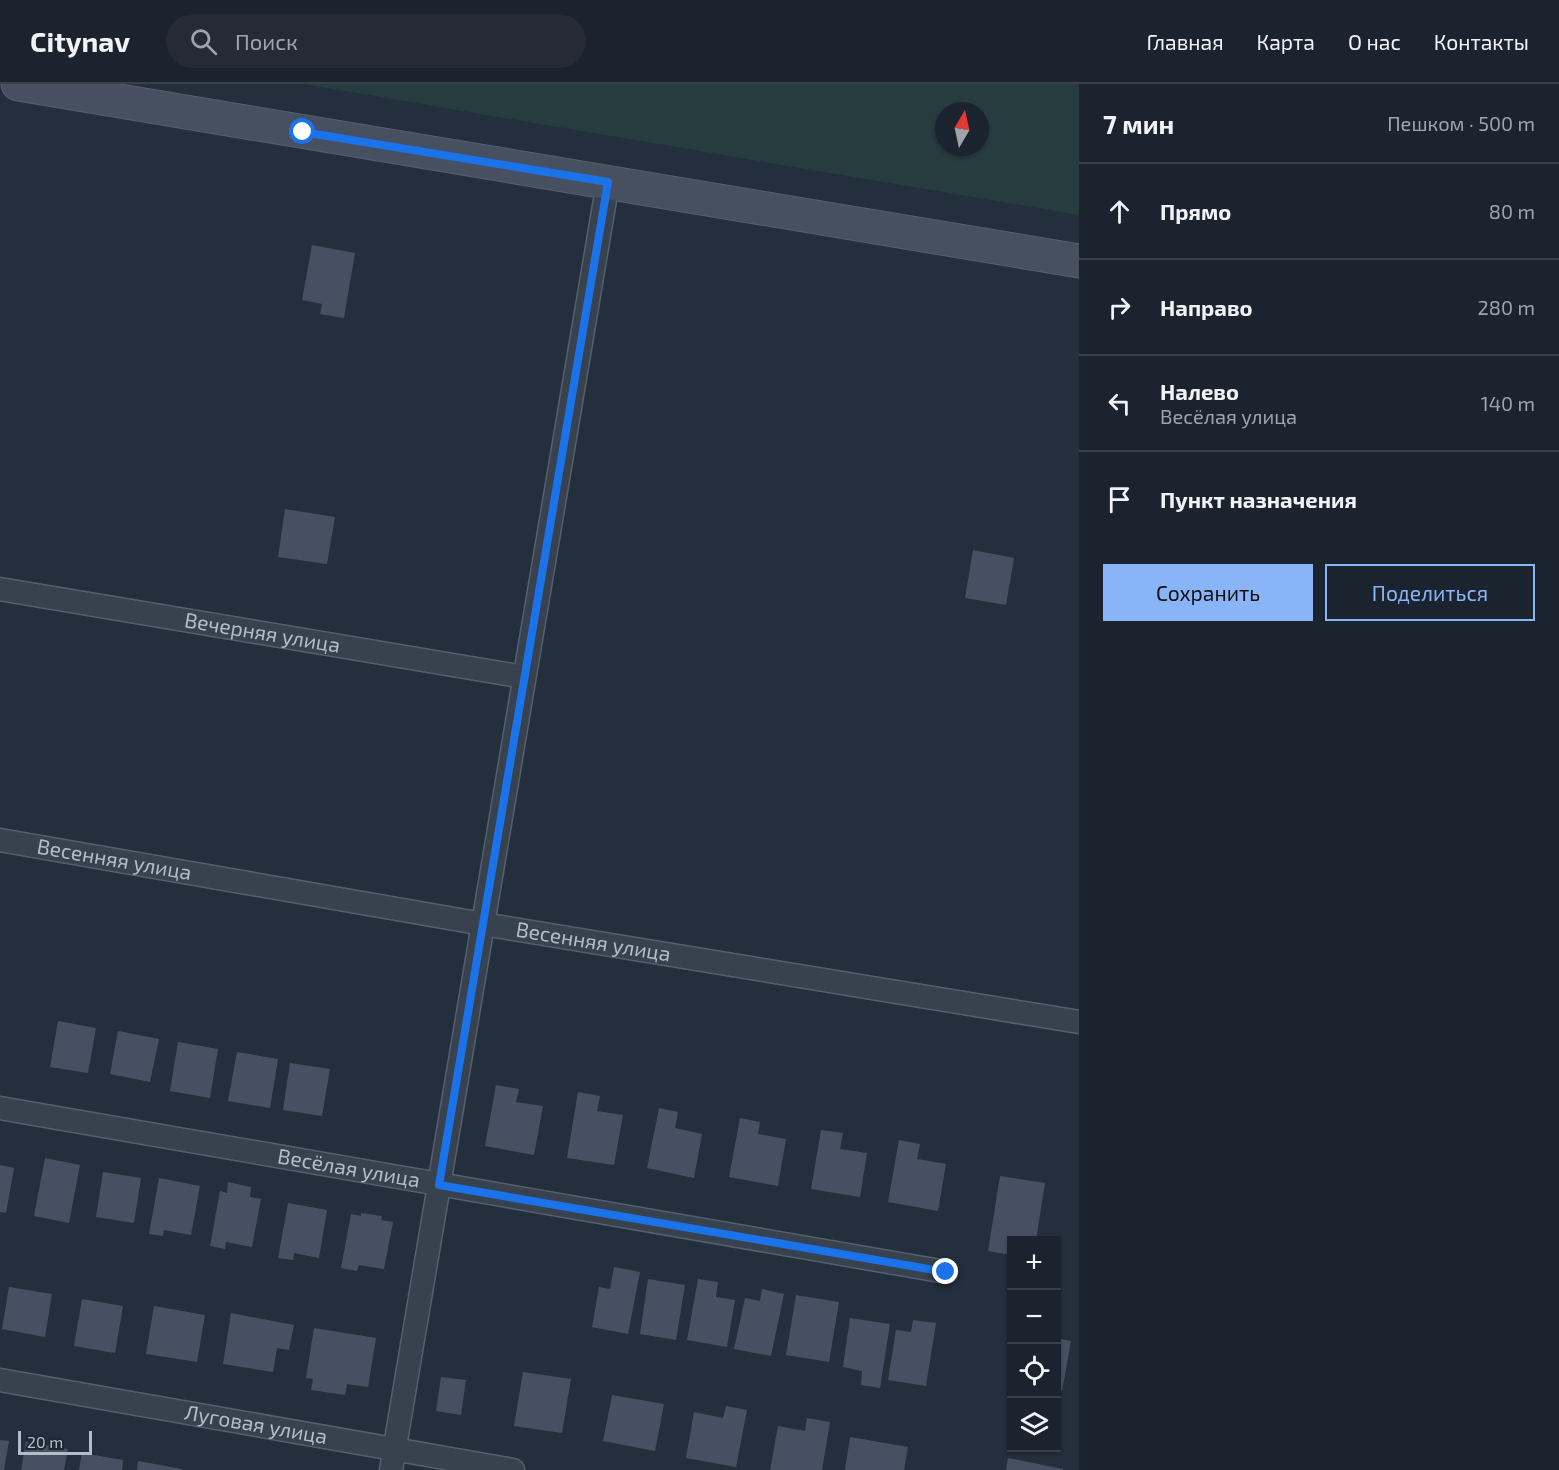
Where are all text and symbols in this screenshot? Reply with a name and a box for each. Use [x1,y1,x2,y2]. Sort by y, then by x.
search box [166,14,586,68]
text: Citynav [30,24,130,58]
icon: search [187,25,220,58]
text: Поиск [235,28,298,54]
text: Главная [1147,29,1224,54]
text: Карта [1257,29,1315,54]
text: О нас [1348,29,1401,54]
text: Контакты [1434,29,1529,54]
north arrow [935,102,989,156]
text: 7 мин [1103,108,1174,139]
text: Пешком · 500 m [1387,111,1535,135]
route start [289,118,315,144]
icon: ahead [1103,195,1136,228]
text: Прямо [1160,198,1231,224]
text: 80 m [1489,199,1535,223]
icon: right [1103,291,1136,324]
text: Направо [1160,294,1253,320]
text: 280 m [1478,295,1535,319]
text: Налево [1160,378,1239,404]
icon: left [1103,387,1136,420]
text: 140 m [1481,391,1535,415]
text: Весёлая улица [1160,404,1297,428]
icon: arrive [1103,483,1136,516]
text: Пункт назначения [1160,486,1357,512]
button: Сохранить [1103,564,1313,621]
button: Поделиться [1325,564,1535,621]
street label: Вечерняя улица [183,606,342,657]
street label: Весенняя улица [35,833,194,884]
street label: Весенняя улица [514,916,673,966]
street label: Весёлая улица [276,1142,422,1192]
map controls [1007,1236,1061,1452]
button: + [1007,1236,1061,1290]
route end [932,1258,958,1284]
button: − [1007,1290,1061,1344]
button: locate [1007,1344,1061,1398]
button: layers [1007,1398,1061,1452]
street label: Луговая улица [183,1399,330,1448]
scale bar [18,1428,92,1456]
text: 20 m [27,1432,63,1451]

